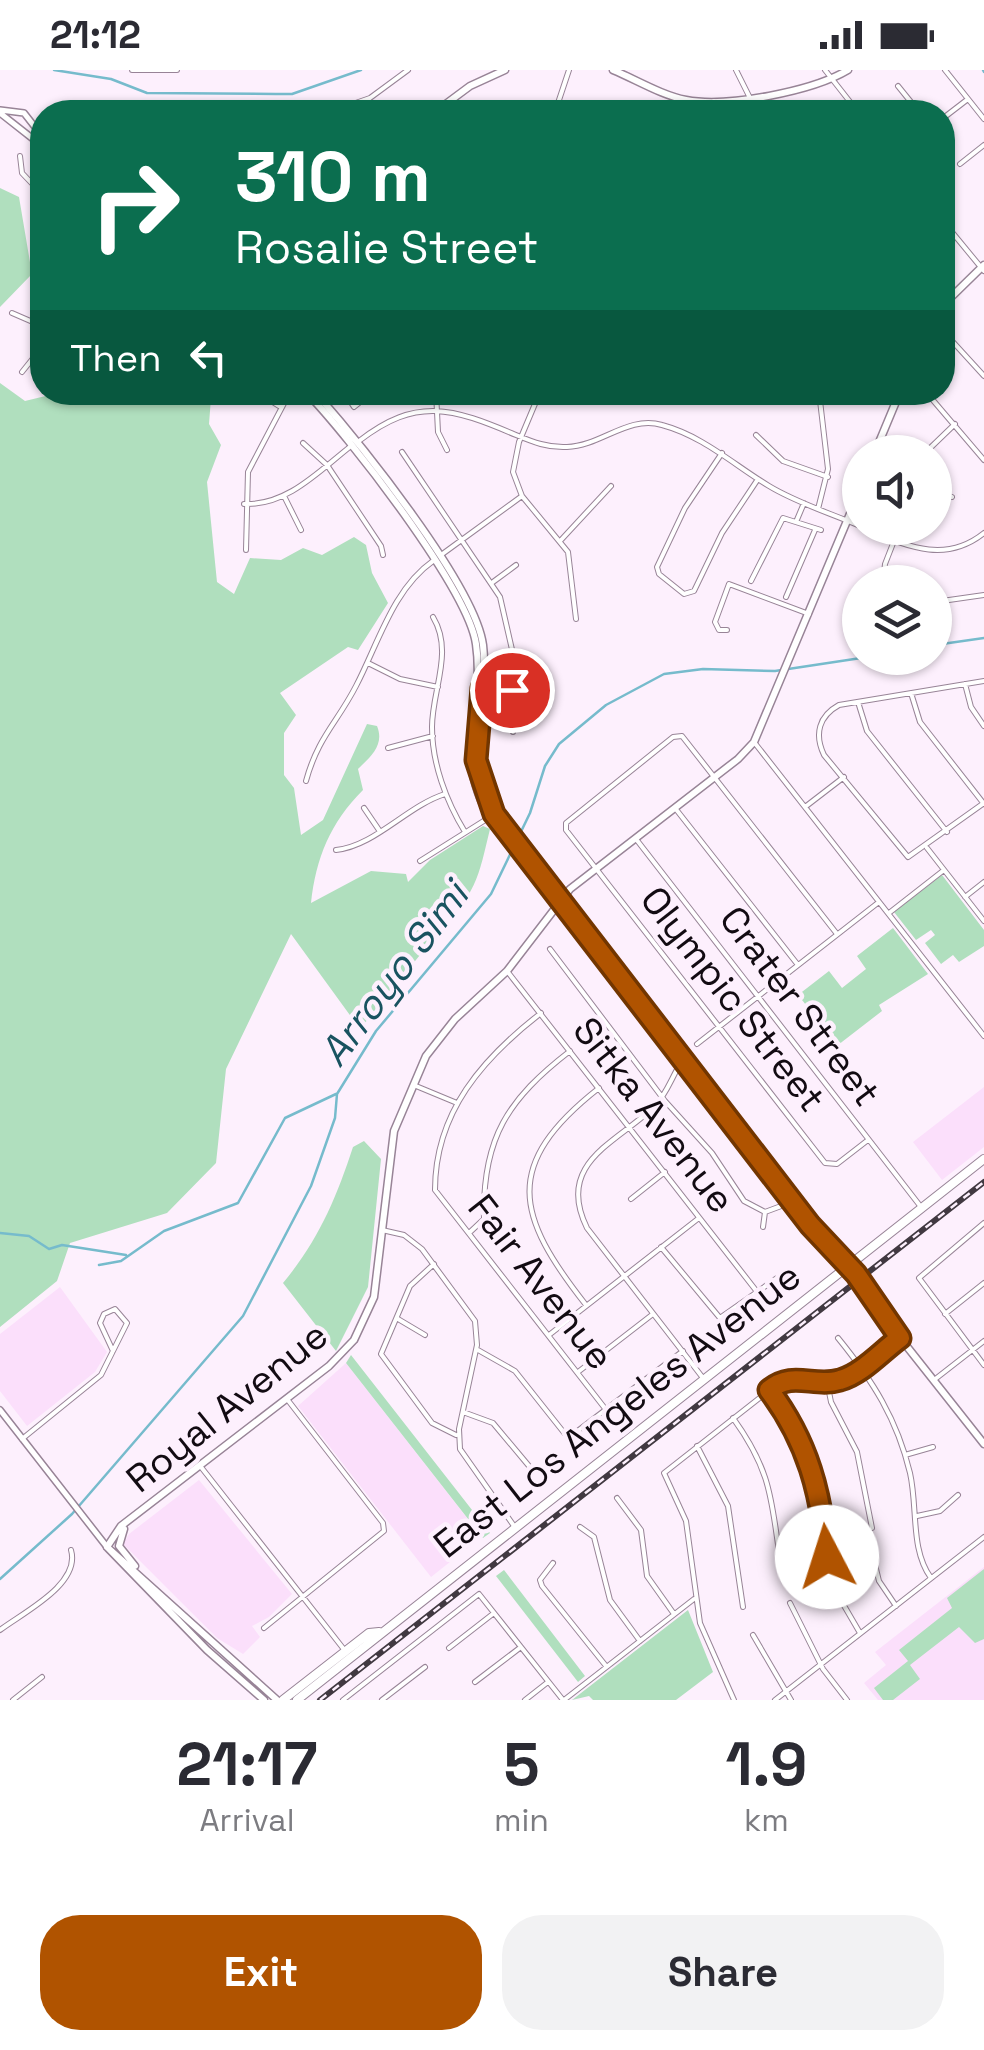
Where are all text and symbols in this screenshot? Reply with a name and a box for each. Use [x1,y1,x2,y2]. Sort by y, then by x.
text: 21:12 [50,11,141,59]
text: 310 m [235,132,431,221]
icon: right [70,140,200,270]
text: Rosalie Street [235,219,538,276]
icon: left [181,330,236,385]
text: Then [70,334,161,382]
map controls [842,435,952,675]
button: sound [842,435,952,545]
button: layers [842,565,952,675]
pin [470,648,555,733]
icon: arrive [485,663,540,718]
water label: Arroyo Simi [308,869,482,1076]
street label: Olympic Street [630,877,836,1121]
street label: Crater Street [709,896,891,1116]
street label: Sitka Avenue [563,1007,745,1223]
street label: Fair Avenue [458,1185,624,1379]
street label: East Los Angeles Avenue [424,1252,810,1568]
street label: Royal Avenue [117,1311,337,1503]
position arrow [775,1505,879,1609]
text: 21:17 [177,1726,318,1803]
text: 5 [503,1726,539,1803]
text: 1.9 [725,1726,807,1803]
text: Arrival [199,1800,295,1840]
text: min [494,1800,549,1840]
text: km [744,1800,789,1840]
button: Exit [40,1915,482,2030]
button: Share [502,1915,944,2030]

